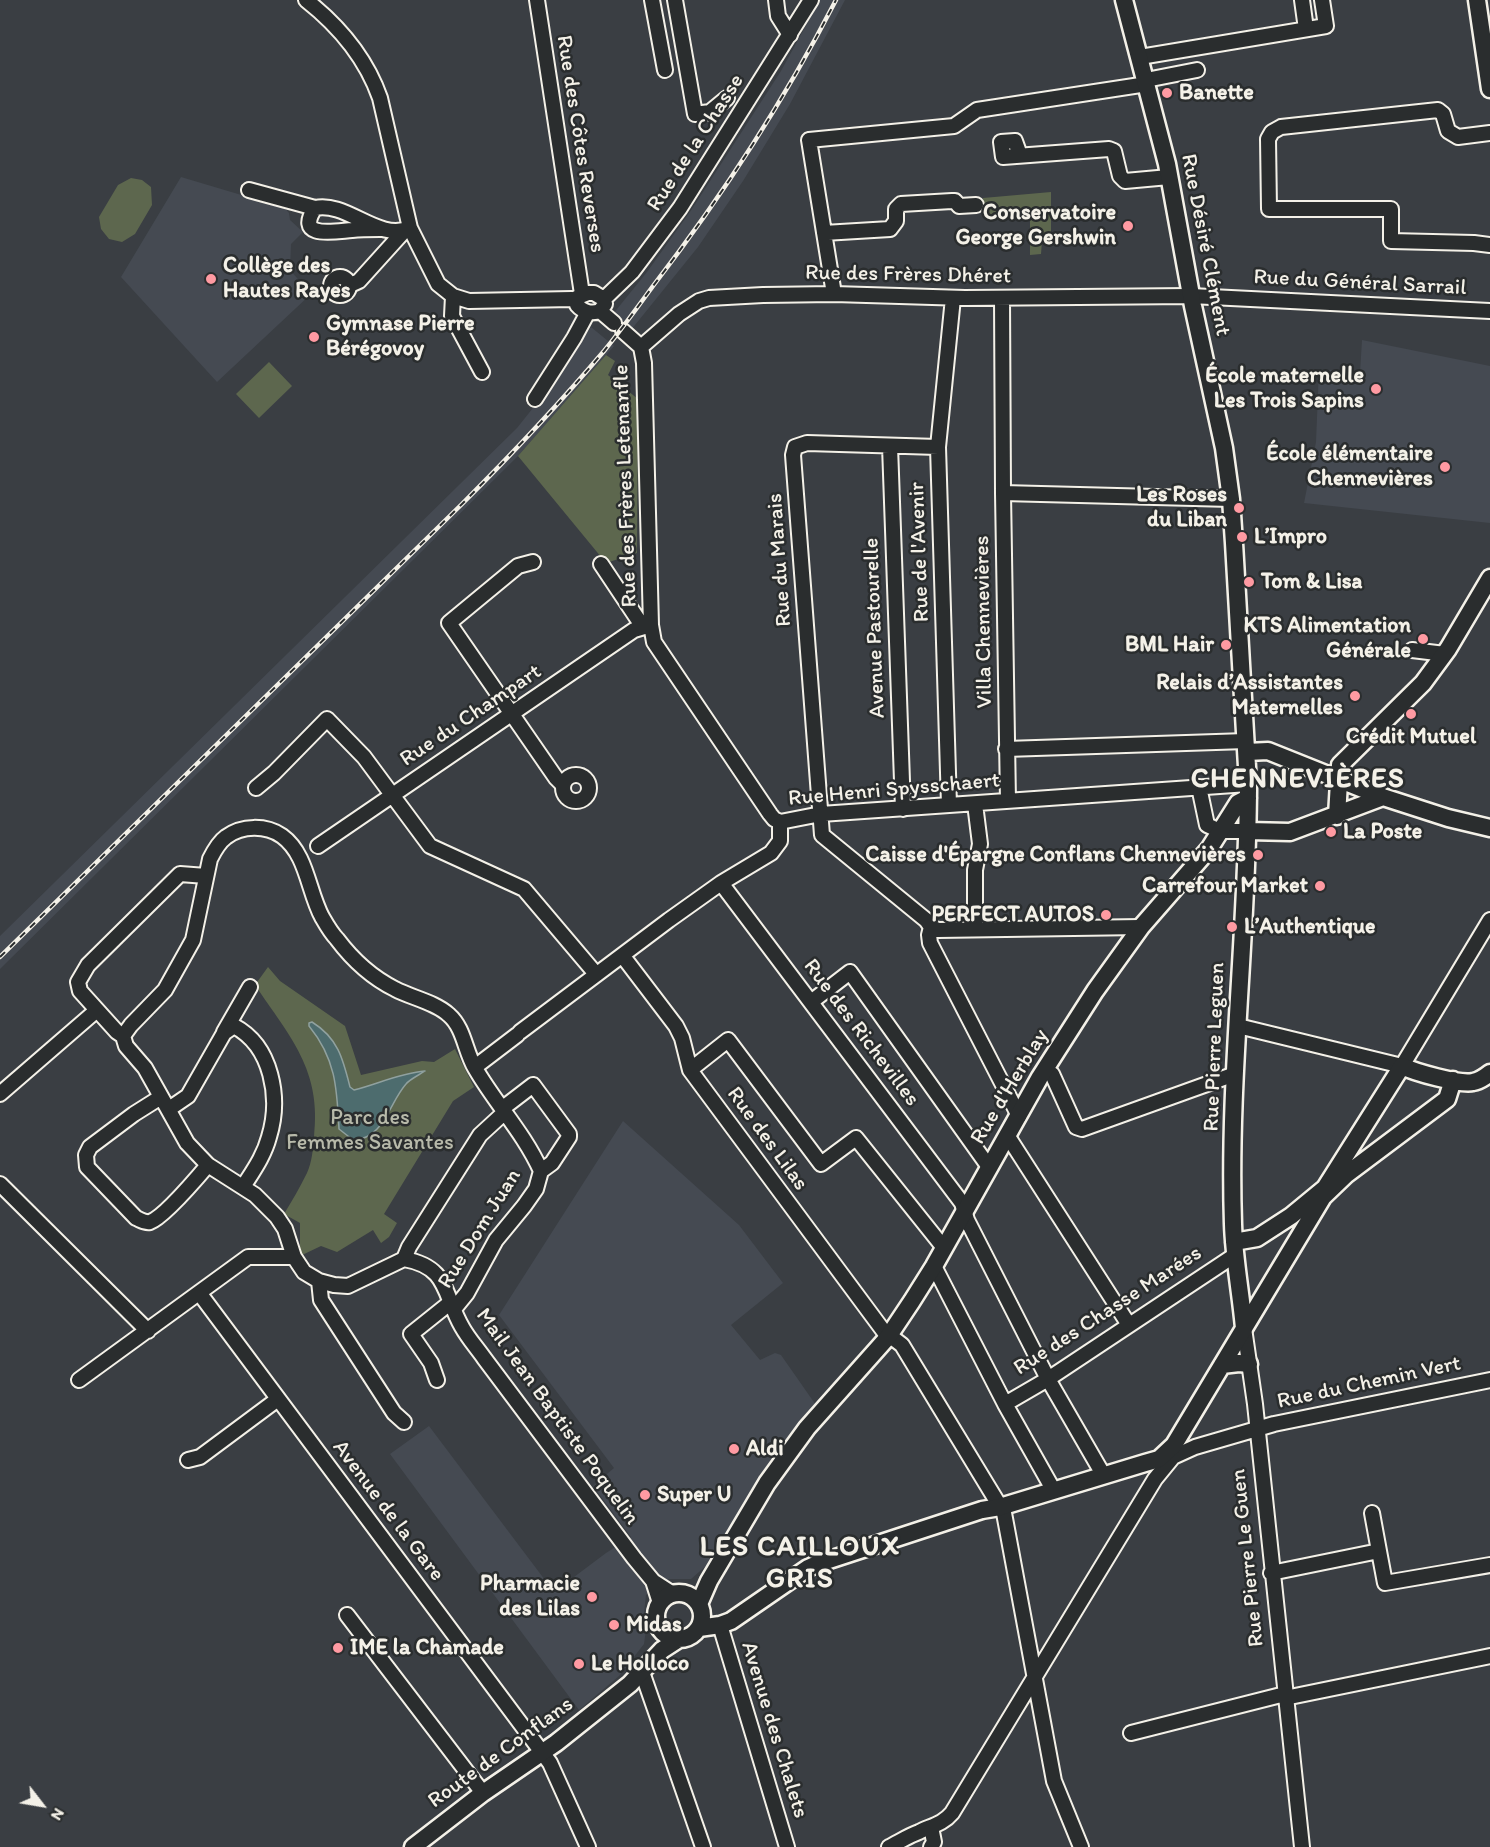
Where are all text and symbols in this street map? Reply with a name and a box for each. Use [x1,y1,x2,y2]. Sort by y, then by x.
street label: Rue des Côtes Reverses [550,33,610,255]
street label: Rue de la Chasse [642,69,750,217]
place label: Banette [1179,80,1254,106]
marker: Banette [1160,86,1174,100]
street label: Rue Désiré Clément [1174,152,1236,338]
place label: Conservatoire George Gershwin [955,200,1116,252]
marker: Conservatoire George Gershwin [1121,219,1135,233]
place label: Collège des Hautes Rayes [223,253,350,304]
street label: Rue des Frères Dhéret [805,260,1011,290]
street label: Rue du Général Sarrail [1253,264,1467,302]
marker: Collège des Hautes Rayes [204,272,218,286]
place label: Gymnase Pierre Bérégovoy [326,311,475,362]
marker: Gymnase Pierre Bérégovoy [307,330,321,344]
place label: École maternelle Les Trois Sapins [1205,363,1364,414]
street label: Rue des Frères Letenanfle [609,364,643,608]
marker: École maternelle Les Trois Sapins [1369,382,1383,396]
place label: École élémentaire Chennevières [1266,441,1433,493]
marker: École élémentaire Chennevières [1438,460,1452,474]
street label: Rue de l'Avenir [904,481,936,623]
place label: Les Roses du Liban [1136,482,1227,534]
street label: Rue du Marais [762,492,798,628]
marker: Les Roses du Liban [1232,501,1246,515]
place label: L’Impro [1254,524,1327,550]
marker: L’Impro [1235,530,1249,544]
street label: Villa Chennevières [969,535,999,709]
street label: Avenue Pastourelle [859,537,891,719]
place label: Tom & Lisa [1261,569,1362,595]
marker: Tom & Lisa [1242,575,1256,589]
place label: KTS Alimentation Générale [1244,613,1411,664]
place label: BML Hair [1125,632,1214,658]
marker: KTS Alimentation Générale [1416,632,1430,646]
marker: BML Hair [1219,638,1233,652]
street label: Rue du Champart [395,659,547,773]
place label: Relais d’Assistantes Maternelles [1156,670,1343,722]
marker: Relais d’Assistantes Maternelles [1348,689,1362,703]
marker: Crédit Mutuel [1404,707,1418,721]
place label: Crédit Mutuel [1346,724,1476,750]
district label: CHENNEVIÈRES [1190,763,1406,797]
street label: Rue Henri Spysschaert [787,768,1001,812]
place label: La Poste [1343,819,1422,845]
marker: La Poste [1324,825,1338,839]
place label: Caisse d'Épargne Conflans Chennevières [865,842,1246,868]
marker: Caisse d'Épargne Conflans Chennevières [1251,848,1265,862]
place label: Carrefour Market [1142,873,1308,899]
marker: Carrefour Market [1313,879,1327,893]
place label: PERFECT AUTOS [931,902,1094,928]
marker: PERFECT AUTOS [1099,908,1113,922]
place label: L’Authentique [1244,914,1376,940]
marker: L’Authentique [1225,920,1239,934]
street label: Rue des Richevilles [797,954,925,1112]
street label: Rue Pierre Leguen [1199,962,1231,1132]
street label: Rue d'Herblay [965,1024,1055,1150]
street label: Rue des Lilas [721,1082,813,1196]
park label: Parc des Femmes Savantes [286,1105,454,1156]
street label: Rue Dom Juan [433,1164,527,1294]
street label: Rue des Chasse Marées [1009,1240,1207,1382]
street label: Mail Jean Baptiste Poquelin [470,1304,644,1530]
street label: Rue du Chemin Vert [1275,1351,1463,1415]
street label: Avenue de la Gare [326,1435,450,1587]
place label: Aldi [746,1436,784,1462]
marker: Aldi [727,1442,741,1456]
street label: Rue Pierre Le Guen [1226,1468,1270,1648]
place label: Super U [657,1482,731,1508]
marker: Super U [638,1488,652,1502]
district label: LES CAILLOUX GRIS [701,1531,899,1597]
place label: Pharmacie des Lilas [480,1571,580,1622]
marker: Pharmacie des Lilas [585,1590,599,1604]
place label: Midas [626,1612,682,1638]
marker: Midas [607,1618,621,1632]
place label: IME la Chamade [350,1635,504,1661]
street label: Avenue des Chalets [735,1639,813,1821]
marker: IME la Chamade [331,1641,345,1655]
place label: Le Holloco [591,1651,689,1677]
marker: Le Holloco [572,1657,586,1671]
street label: Route de Conflans [423,1691,579,1815]
north arrow [12,1775,72,1835]
text: N [47,1805,69,1824]

